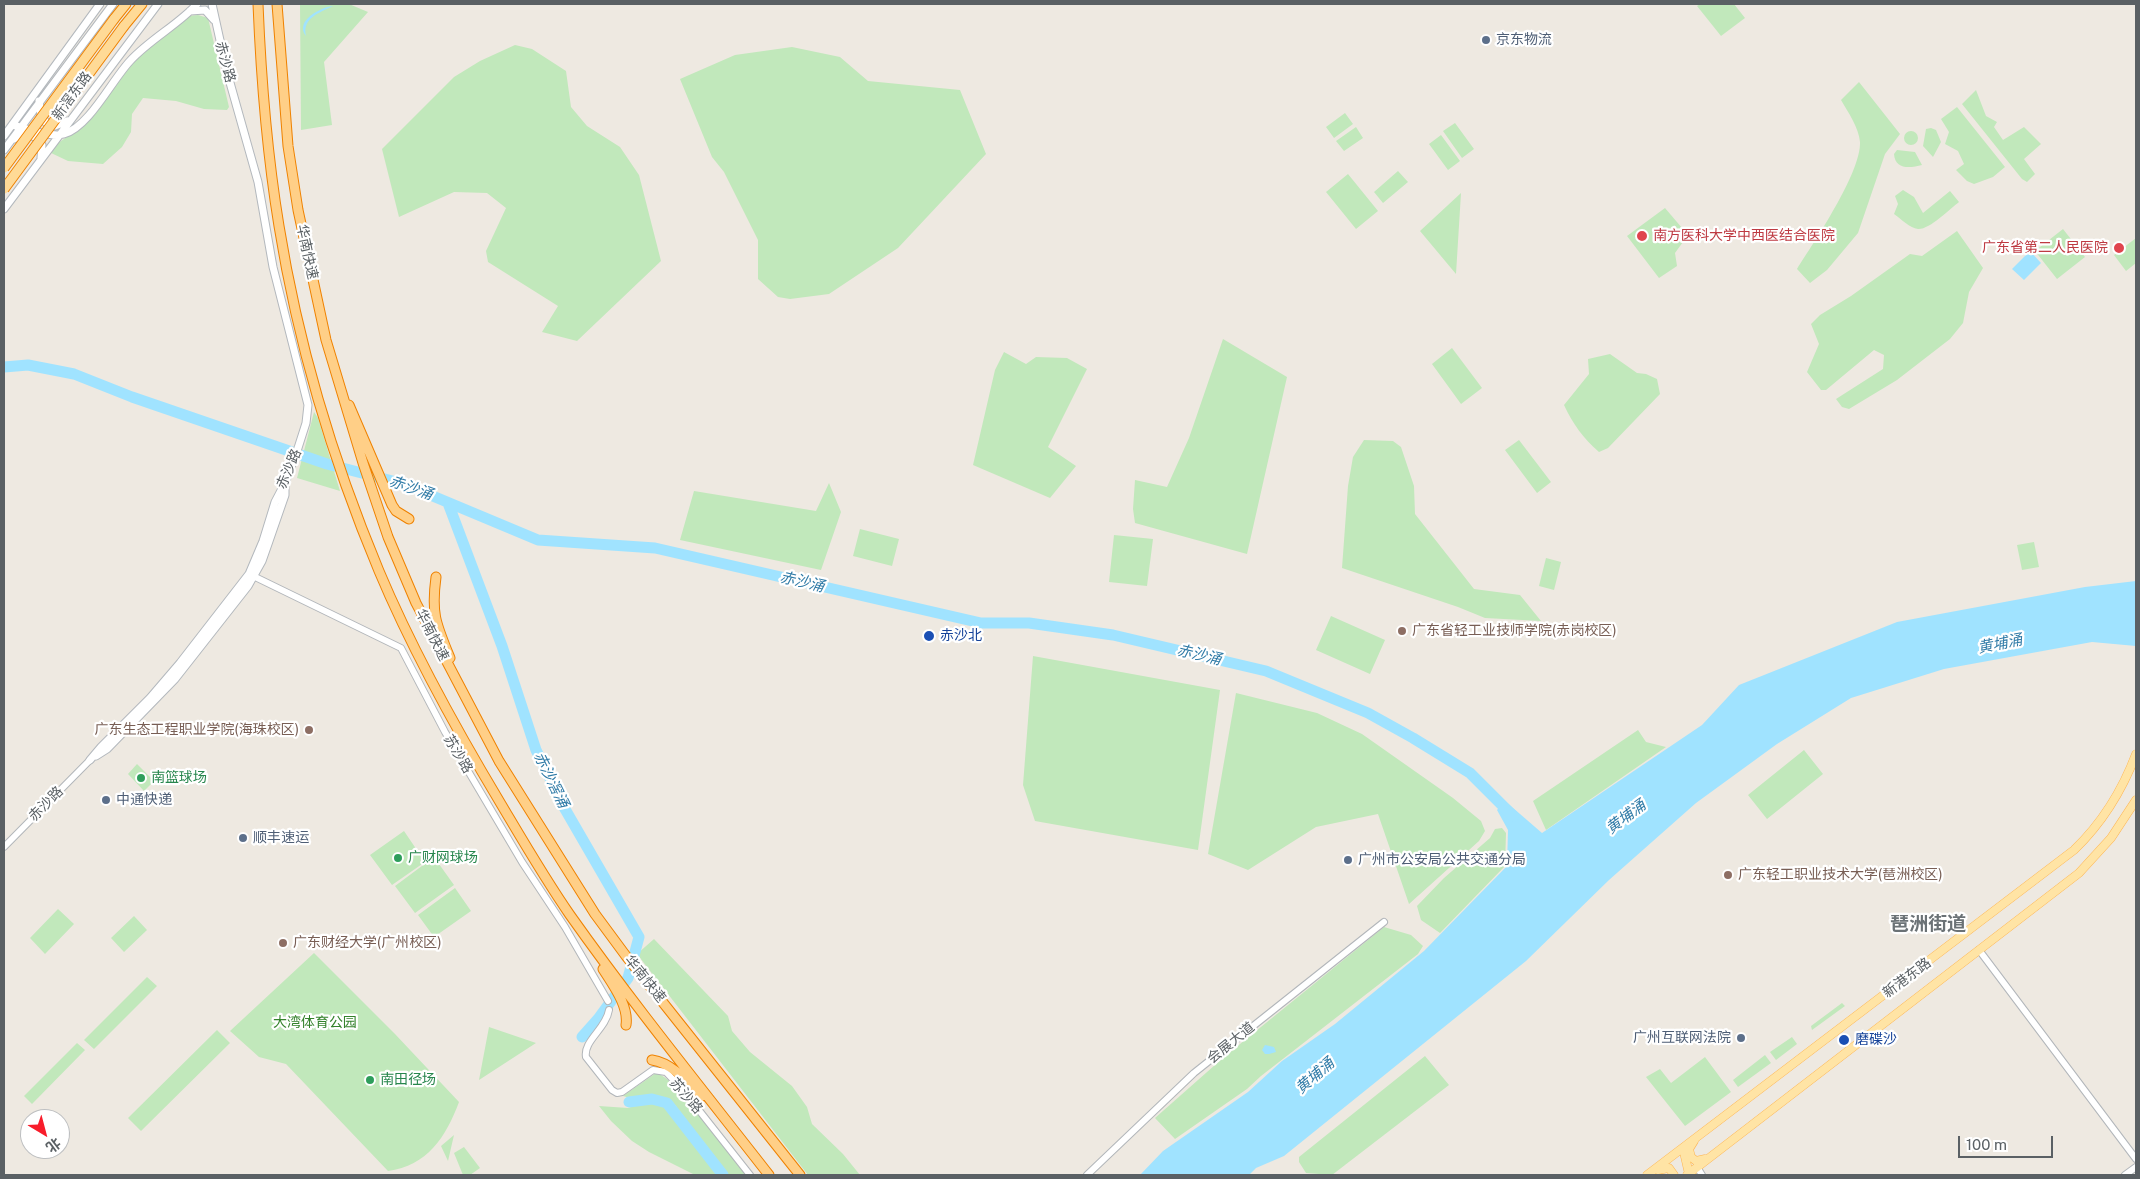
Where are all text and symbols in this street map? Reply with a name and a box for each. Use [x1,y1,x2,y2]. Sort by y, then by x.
place label: 京东物流 [1496,32,1552,48]
marker: 京东物流 [1480,34,1492,46]
street label: 赤沙路 [211,40,239,84]
street label: 新滘东路 [49,68,95,124]
street label: 华南快速 [293,223,321,281]
place label: 南方医科大学中西医结合医院 [1653,228,1835,244]
marker: 南方医科大学中西医结合医院 [1635,229,1649,243]
place label: 广东省第二人民医院 [1982,240,2108,256]
marker: 广东省第二人民医院 [2112,241,2126,255]
street label: 赤沙路 [273,446,305,492]
water label: 赤沙涌 [387,472,435,504]
water label: 赤沙涌 [778,568,826,596]
street label: 华南快速 [412,606,452,664]
place label: 广东省轻工业技师学院(赤岗校区) [1412,623,1617,639]
marker: 广东省轻工业技师学院(赤岗校区) [1396,625,1408,637]
place label: 赤沙北 [940,628,982,644]
marker: 赤沙北 [922,629,936,643]
water label: 黄埔涌 [1976,631,2024,657]
water label: 赤沙涌 [1175,641,1223,669]
place label: 广东生态工程职业学院(海珠校区) [94,722,299,738]
marker: 广东生态工程职业学院(海珠校区) [303,724,315,736]
street label: 苏沙路 [440,732,476,776]
water label: 赤沙滘涌 [530,749,572,811]
place label: 南篮球场 [151,770,207,786]
marker: 南篮球场 [135,772,147,784]
street label: 赤沙路 [25,783,67,825]
place label: 中通快递 [116,792,172,808]
marker: 中通快递 [100,794,112,806]
water label: 黄埔涌 [1603,796,1649,838]
place label: 顺丰速运 [253,830,309,846]
marker: 顺丰速运 [237,832,249,844]
place label: 广财网球场 [408,850,478,866]
marker: 广财网球场 [392,852,404,864]
place label: 广州市公安局公共交通分局 [1358,852,1526,868]
marker: 广州市公安局公共交通分局 [1342,854,1354,866]
place label: 广东轻工职业技术大学(琶洲校区) [1738,867,1943,883]
marker: 广东轻工职业技术大学(琶洲校区) [1722,869,1734,881]
district label: 琶洲街道 [1890,913,1966,935]
place label: 广东财经大学(广州校区) [293,935,442,951]
marker: 广东财经大学(广州校区) [277,937,289,949]
street label: 华南快速 [621,952,669,1006]
street label: 新港东路 [1880,954,1934,1002]
park label: 大湾体育公园 [273,1015,357,1031]
street label: 会展大道 [1204,1019,1258,1067]
place label: 广州互联网法院 [1633,1030,1731,1046]
marker: 广州互联网法院 [1735,1032,1747,1044]
place label: 磨碟沙 [1855,1032,1897,1048]
marker: 磨碟沙 [1837,1033,1851,1047]
water label: 黄埔涌 [1292,1054,1338,1098]
place label: 南田径场 [380,1072,436,1088]
marker: 南田径场 [364,1074,376,1086]
street label: 苏沙路 [666,1075,706,1117]
north arrow [20,1109,70,1159]
scale bar [1960,1126,2055,1158]
text: 北 [43,1135,64,1156]
text: 100 m [1966,1136,2007,1153]

